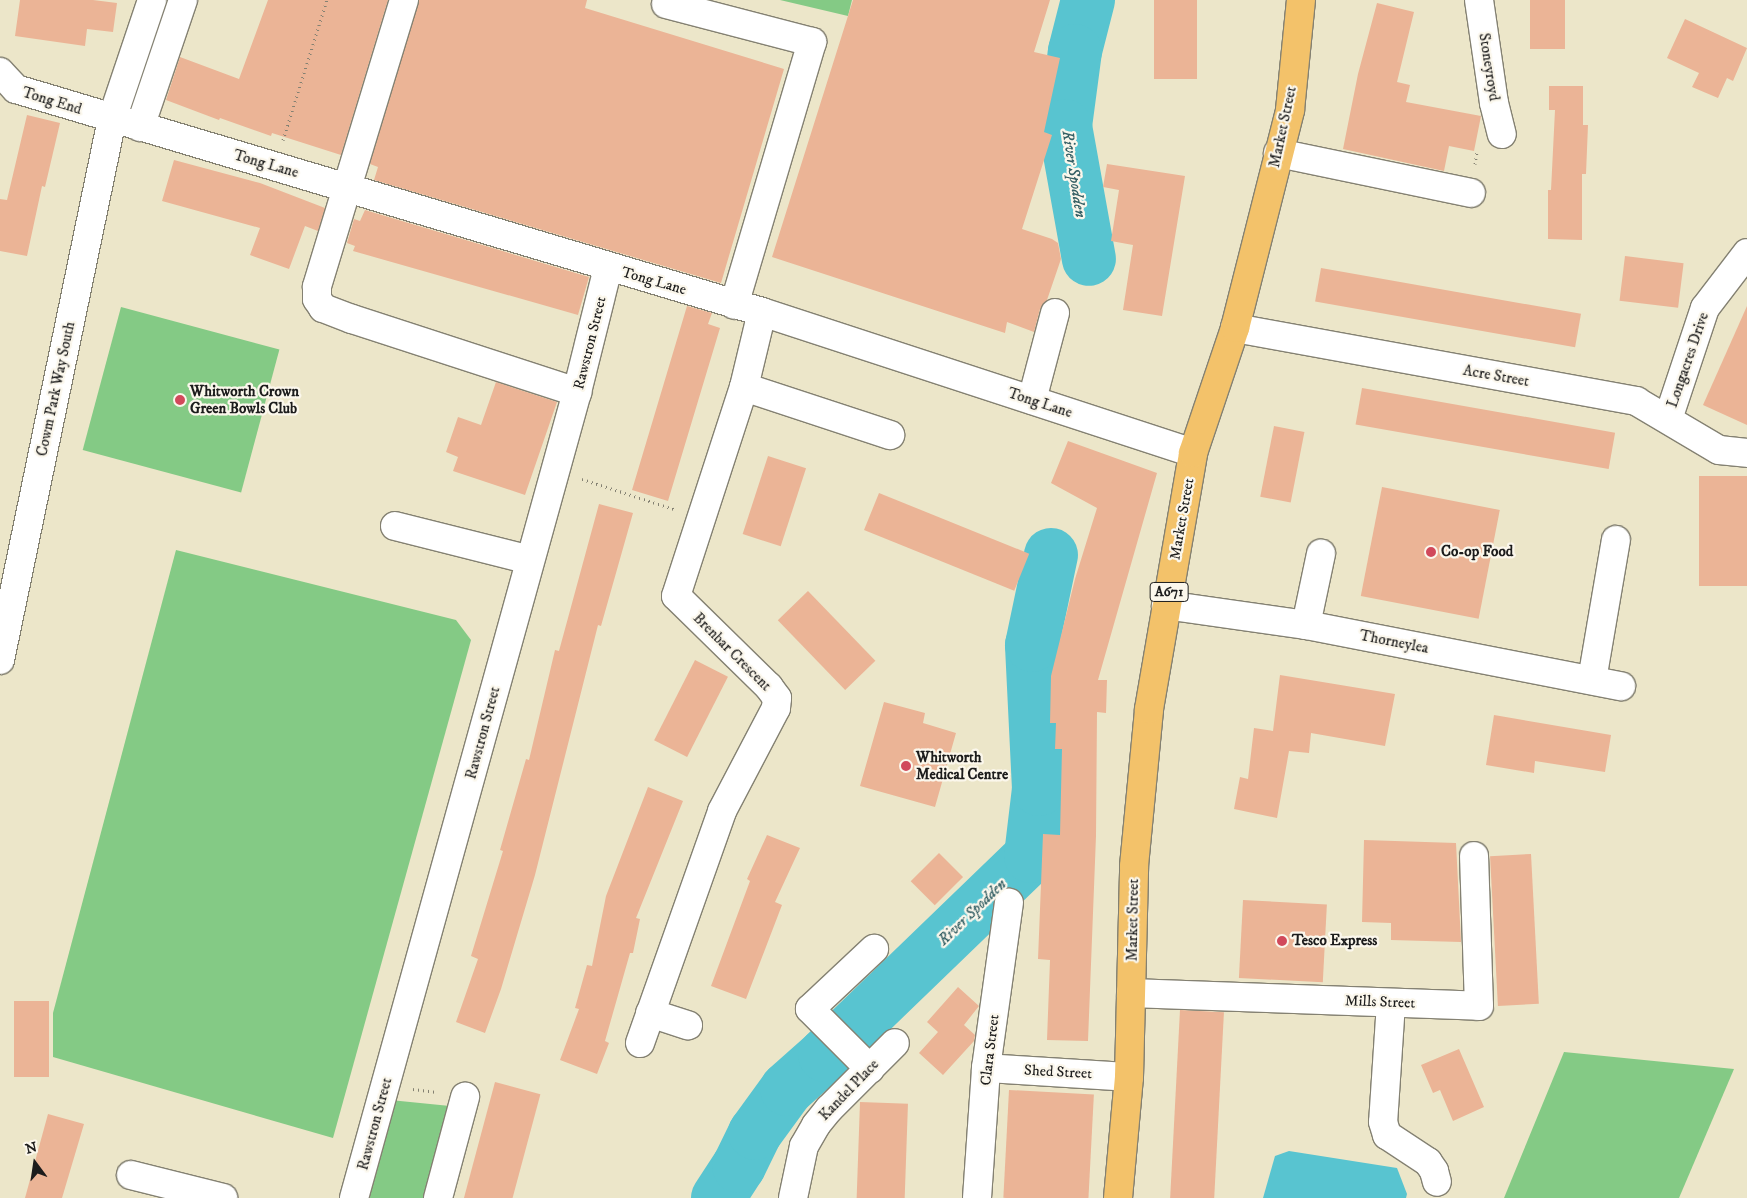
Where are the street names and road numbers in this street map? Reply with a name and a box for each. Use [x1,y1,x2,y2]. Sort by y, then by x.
street label: Stoneyroyd [1475,32,1503,102]
street label: Tong End [20,83,84,119]
street label: Market Street [1266,85,1300,169]
street label: Tong Lane [232,146,300,182]
street label: Tong Lane [620,263,688,299]
street label: Rawstron Street [570,295,610,391]
street label: Longacres Drive [1663,310,1713,410]
street label: Cowm Park Way South [33,320,79,458]
street label: Acre Street [1462,361,1530,391]
street label: Tong Lane [1006,384,1074,422]
street label: Market Street [1166,477,1198,561]
road number: A671 [1149,580,1189,604]
street label: Brenbar Crescent [689,609,775,695]
street label: Thorneylea [1358,626,1430,658]
street label: Rawstron Street [462,685,504,781]
street label: Market Street [1123,879,1143,961]
street label: Mills Street [1345,992,1415,1012]
street label: Clara Street [977,1013,1003,1087]
street label: Kandel Place [815,1056,883,1124]
street label: Shed Street [1024,1061,1092,1083]
street label: Rawstron Street [354,1076,396,1172]

